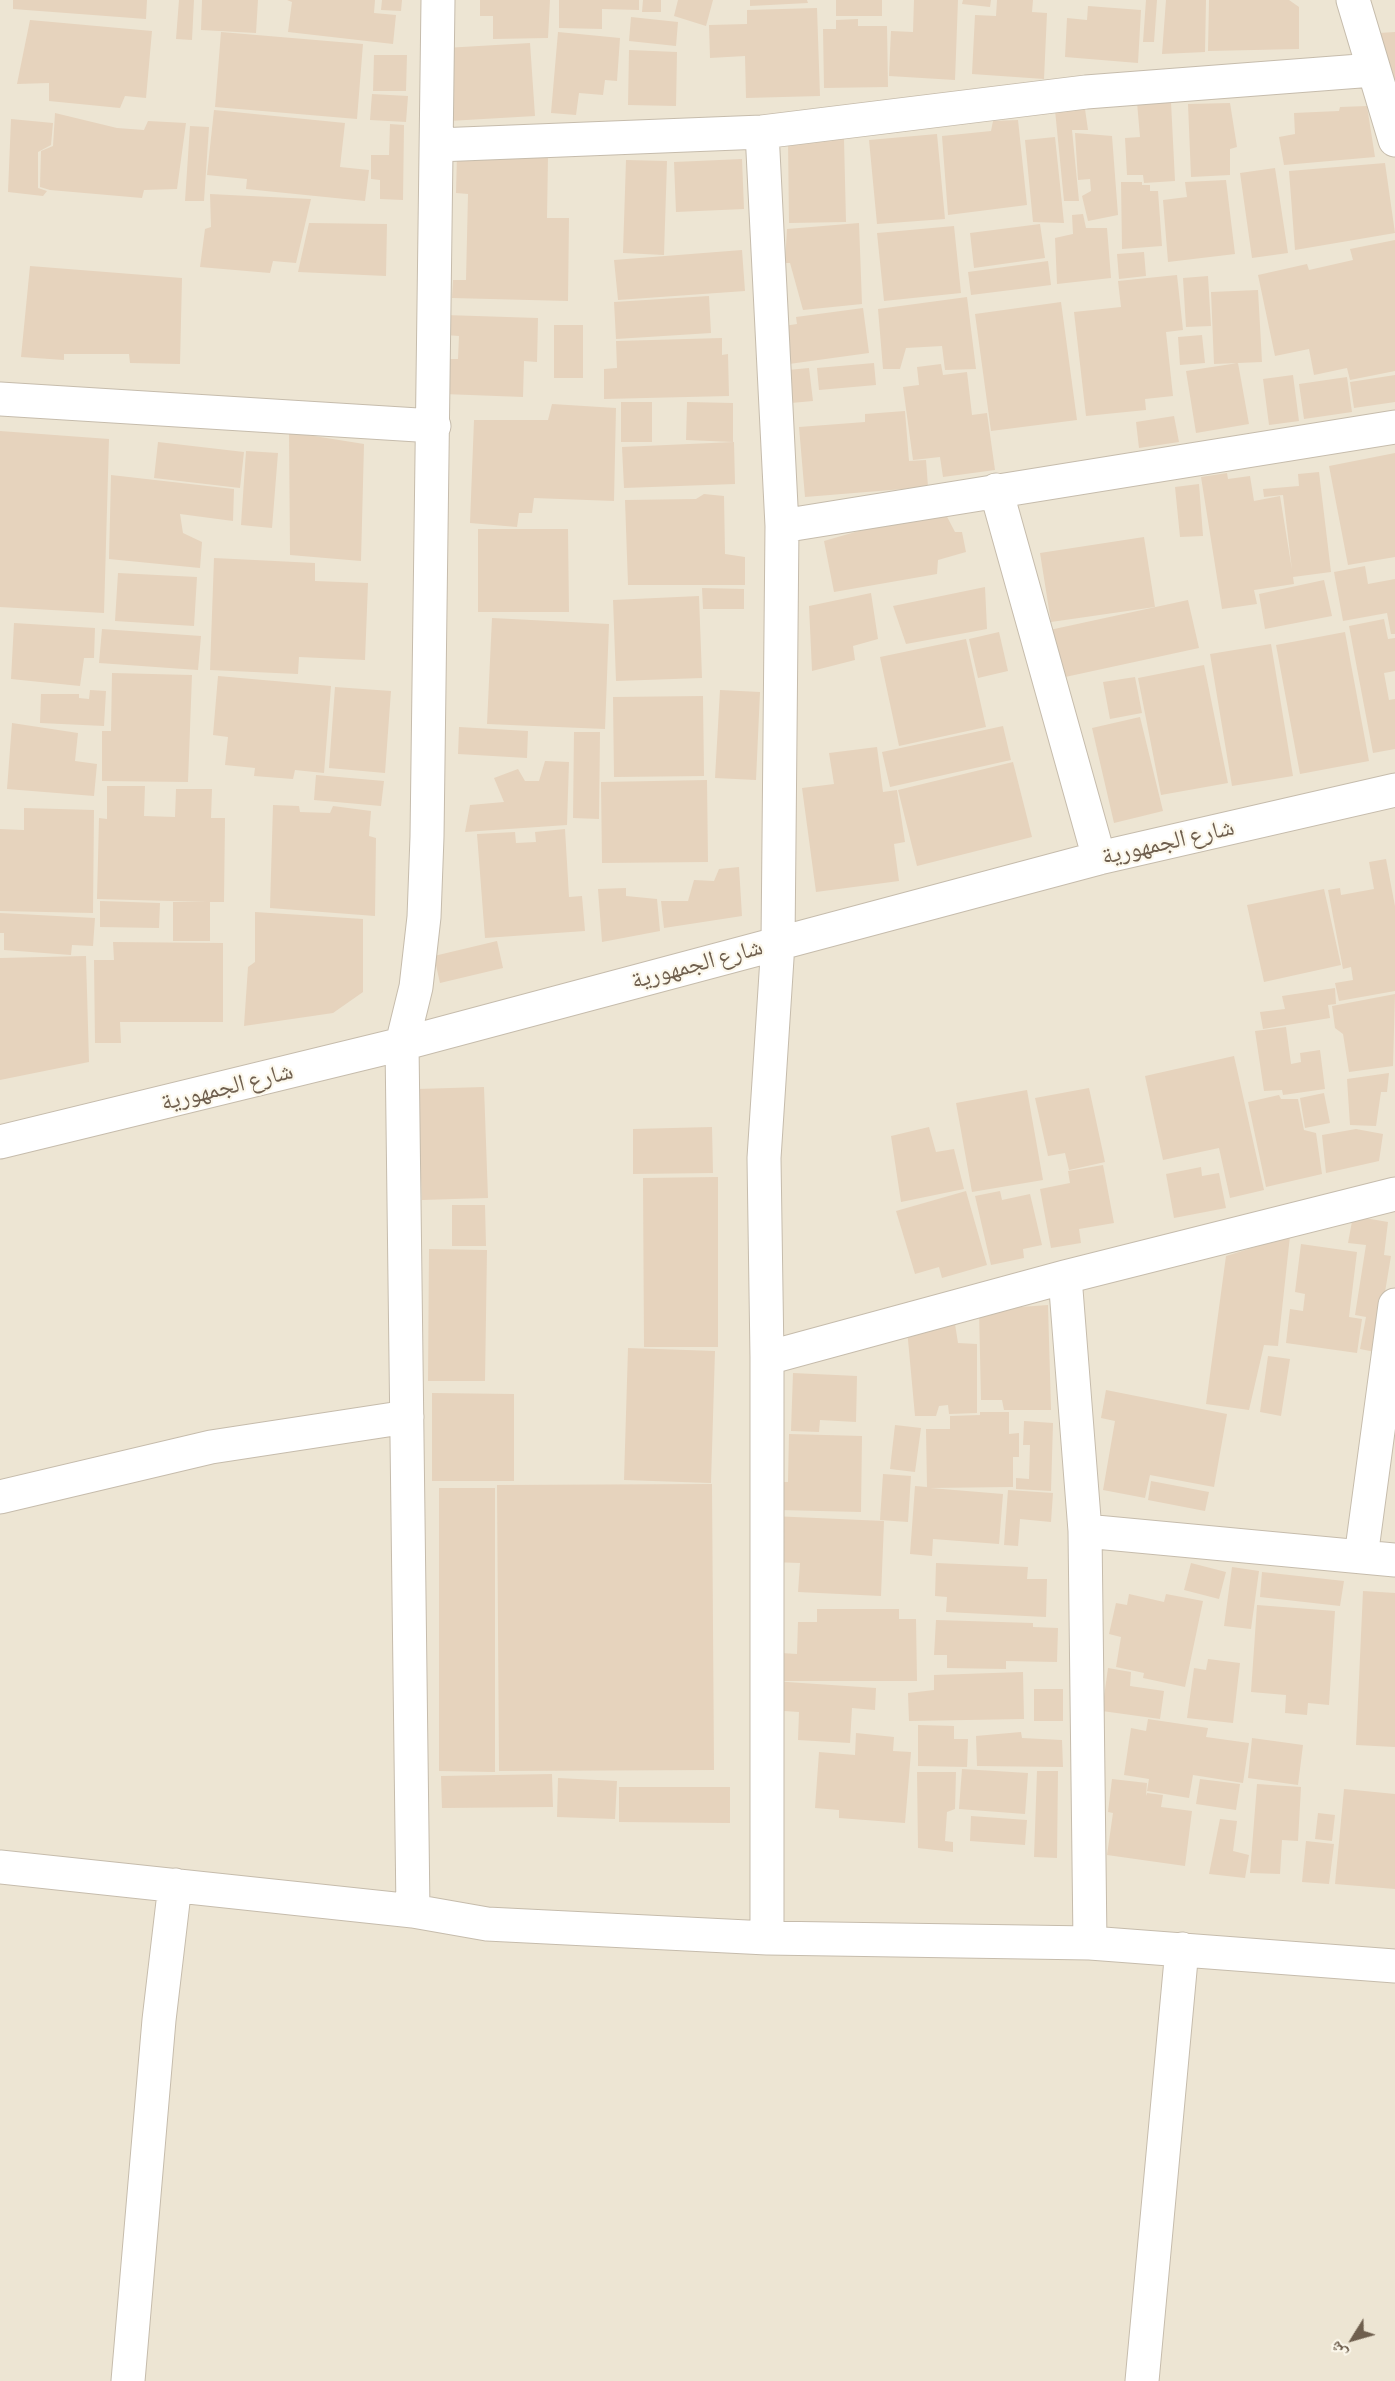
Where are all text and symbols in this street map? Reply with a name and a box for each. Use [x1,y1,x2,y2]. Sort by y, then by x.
street label: شارع الجمهورية [1099,813,1237,871]
street label: شارع الجمهورية [628,933,766,995]
street label: شارع الجمهورية [158,1057,296,1117]
north arrow [1323,2309,1383,2369]
text: ش [1327,2338,1350,2361]

